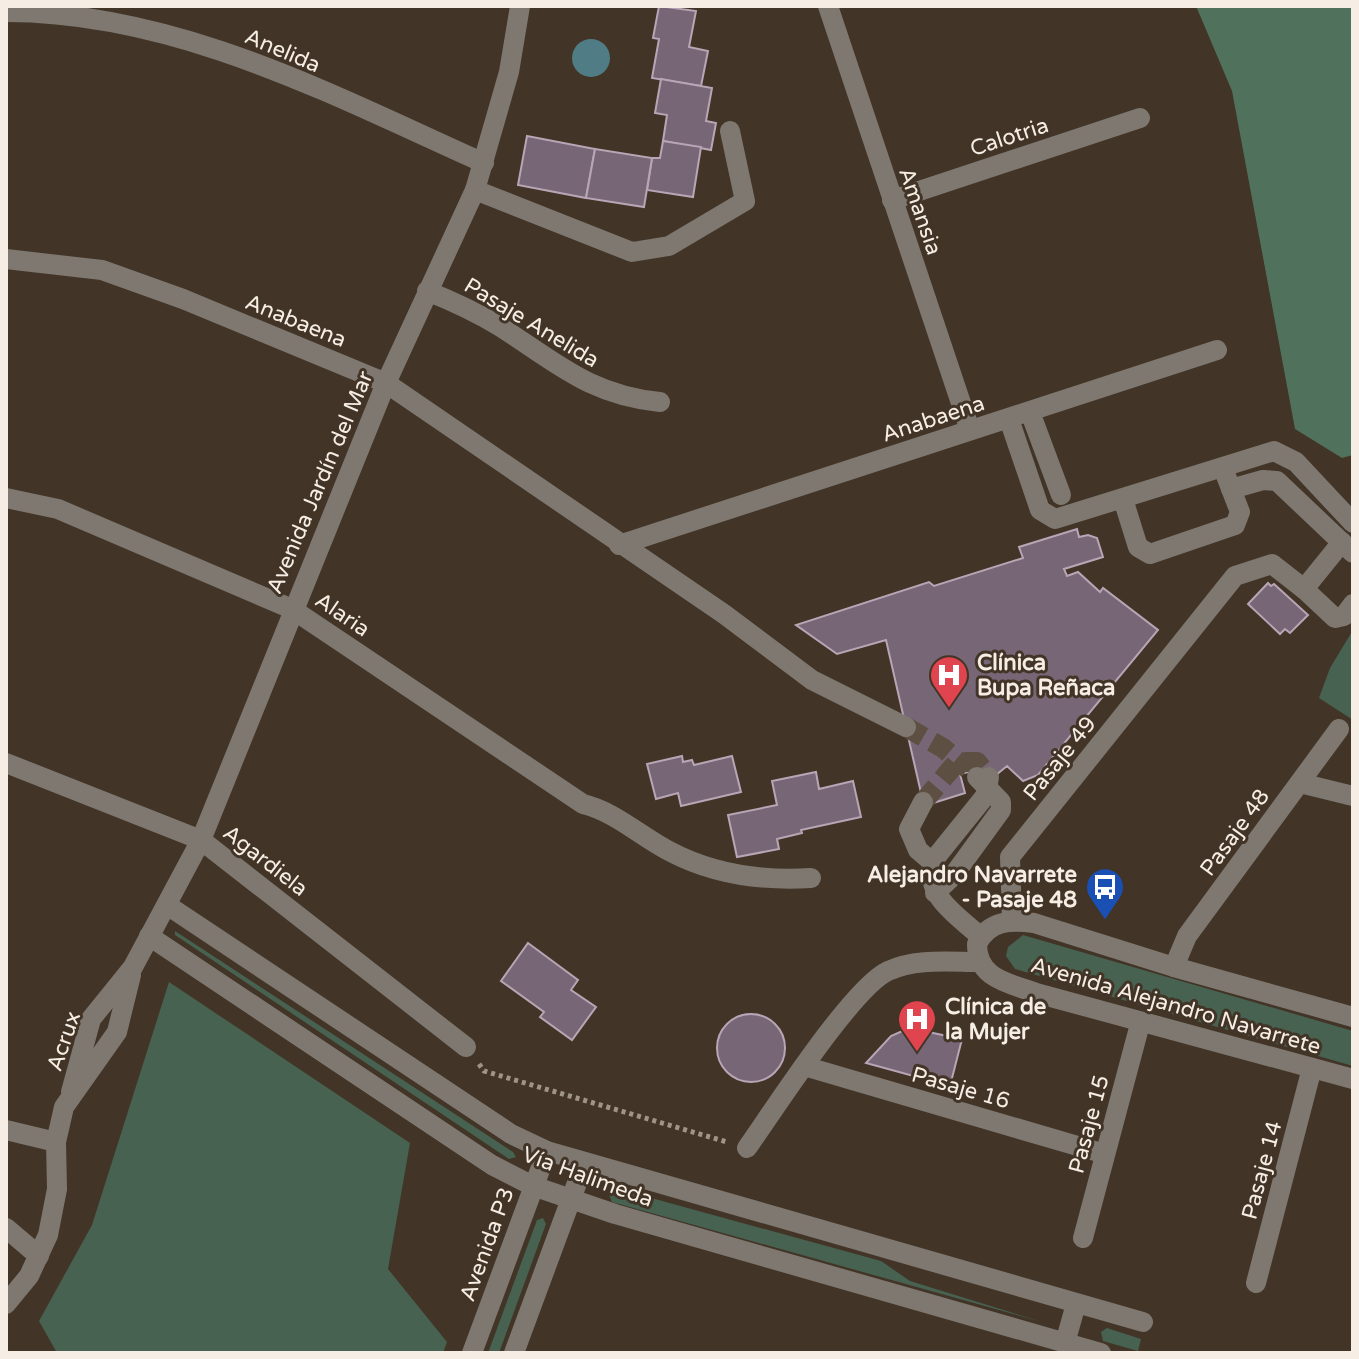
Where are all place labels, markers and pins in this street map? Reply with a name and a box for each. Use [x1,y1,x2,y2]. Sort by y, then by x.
place label: Clínica Bupa Reñaca [977,650,1115,701]
hospital icon: Clínica Bupa Reñaca [928,654,970,709]
place label: Alejandro Navarrete - Pasaje 48 [867,862,1077,913]
bus stop icon: Alejandro Navarrete - Pasaje 48 [1084,866,1126,921]
place label: Clínica de la Mujer [945,994,1046,1045]
hospital icon: Clínica de la Mujer [896,998,938,1053]

